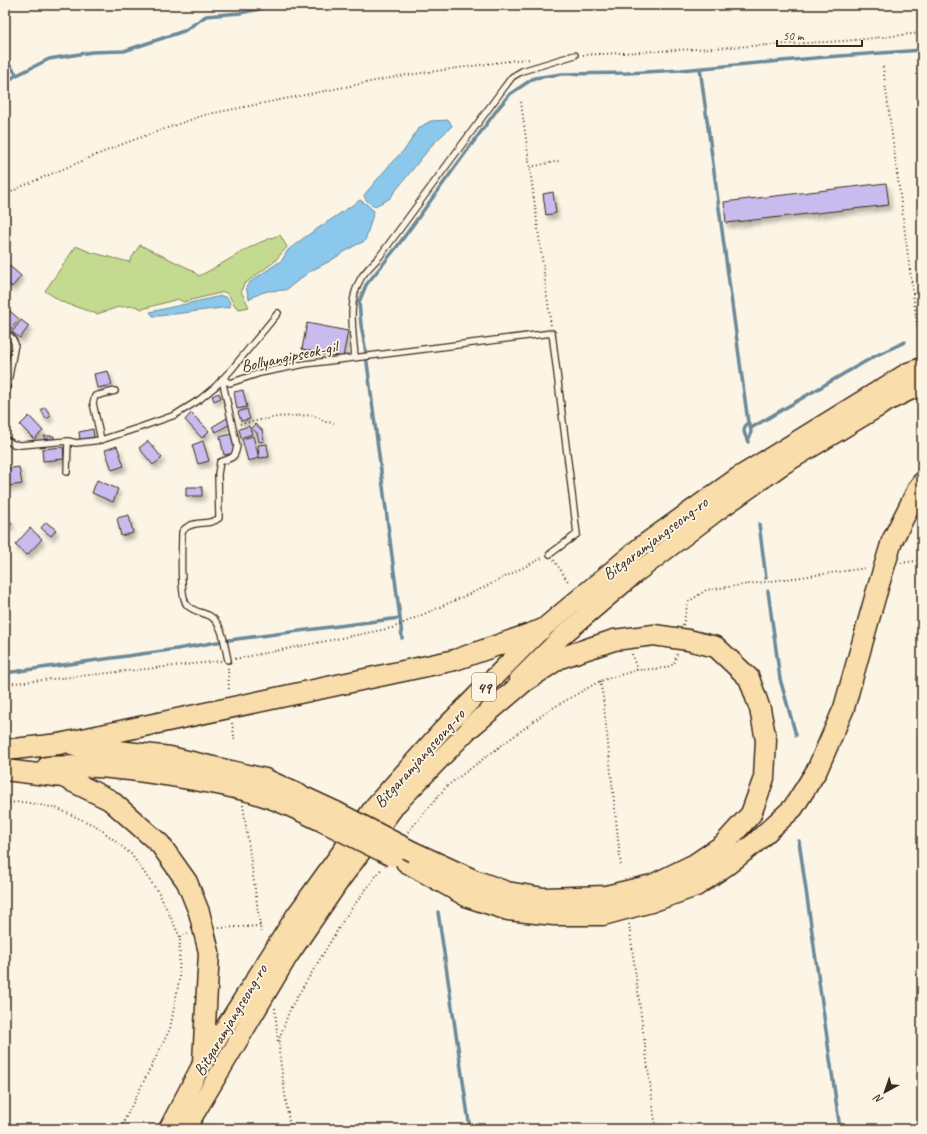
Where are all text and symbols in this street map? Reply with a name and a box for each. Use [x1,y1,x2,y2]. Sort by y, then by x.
scale bar [777,22,862,48]
text: 50 m [783,28,805,44]
street label: Bollyangipseok-gil [239,335,342,377]
street label: Bitgaramjangseong-ro [598,491,713,585]
road number: 49 [472,673,496,701]
street label: Bitgaramjangseong-ro [369,704,470,812]
street label: Bitgaramjangseong-ro [189,960,273,1080]
north arrow [865,1072,905,1112]
text: N [870,1091,886,1107]

